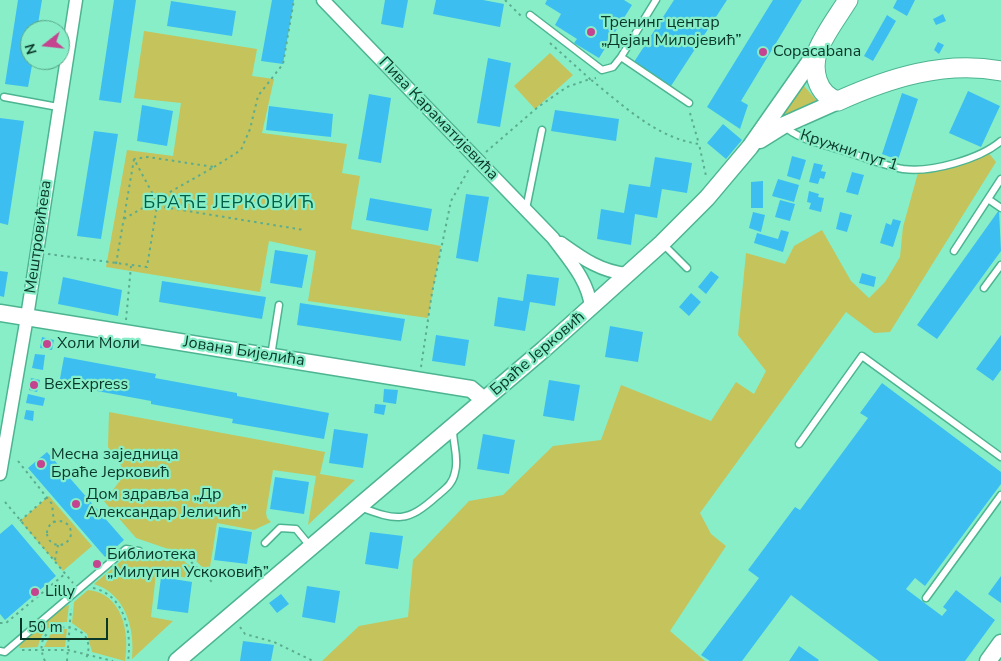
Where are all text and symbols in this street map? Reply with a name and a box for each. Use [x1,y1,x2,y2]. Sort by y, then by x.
place label: Тренинг центар „Дејан Милојевић” [601,13,742,51]
north arrow [20,20,70,70]
marker: Тренинг центар „Дејан Милојевић” [585,26,597,38]
text: N [20,41,42,57]
place label: Copacabana [773,42,861,62]
marker: Copacabana [757,46,769,58]
street label: Пива Караматијевића [374,53,502,185]
street label: Кружни пут 1 [798,126,900,176]
street label: Мештровићева [22,179,56,295]
district label: БРАЋЕ ЈЕРКОВИЋ [141,193,317,215]
street label: Браће Јерковић [487,308,589,400]
street label: Јована Бијелића [182,333,306,371]
place label: Холи Моли [57,334,140,354]
marker: Холи Моли [41,338,53,350]
place label: BexExpress [44,375,128,395]
marker: BexExpress [28,379,40,391]
place label: Месна заједница Браће Јерковић [51,445,179,483]
marker: Месна заједница Браће Јерковић [35,458,47,470]
place label: Дом здравља „Др Александар Јеличић” [86,485,247,523]
marker: Дом здравља „Др Александар Јеличић” [70,498,82,510]
place label: Библиотека „Милутин Ускоковић” [107,545,269,583]
marker: Библиотека „Милутин Ускоковић” [91,558,103,570]
place label: Lilly [45,582,75,602]
marker: Lilly [29,586,41,598]
scale bar [22,608,110,640]
text: 50 m [28,617,63,637]

